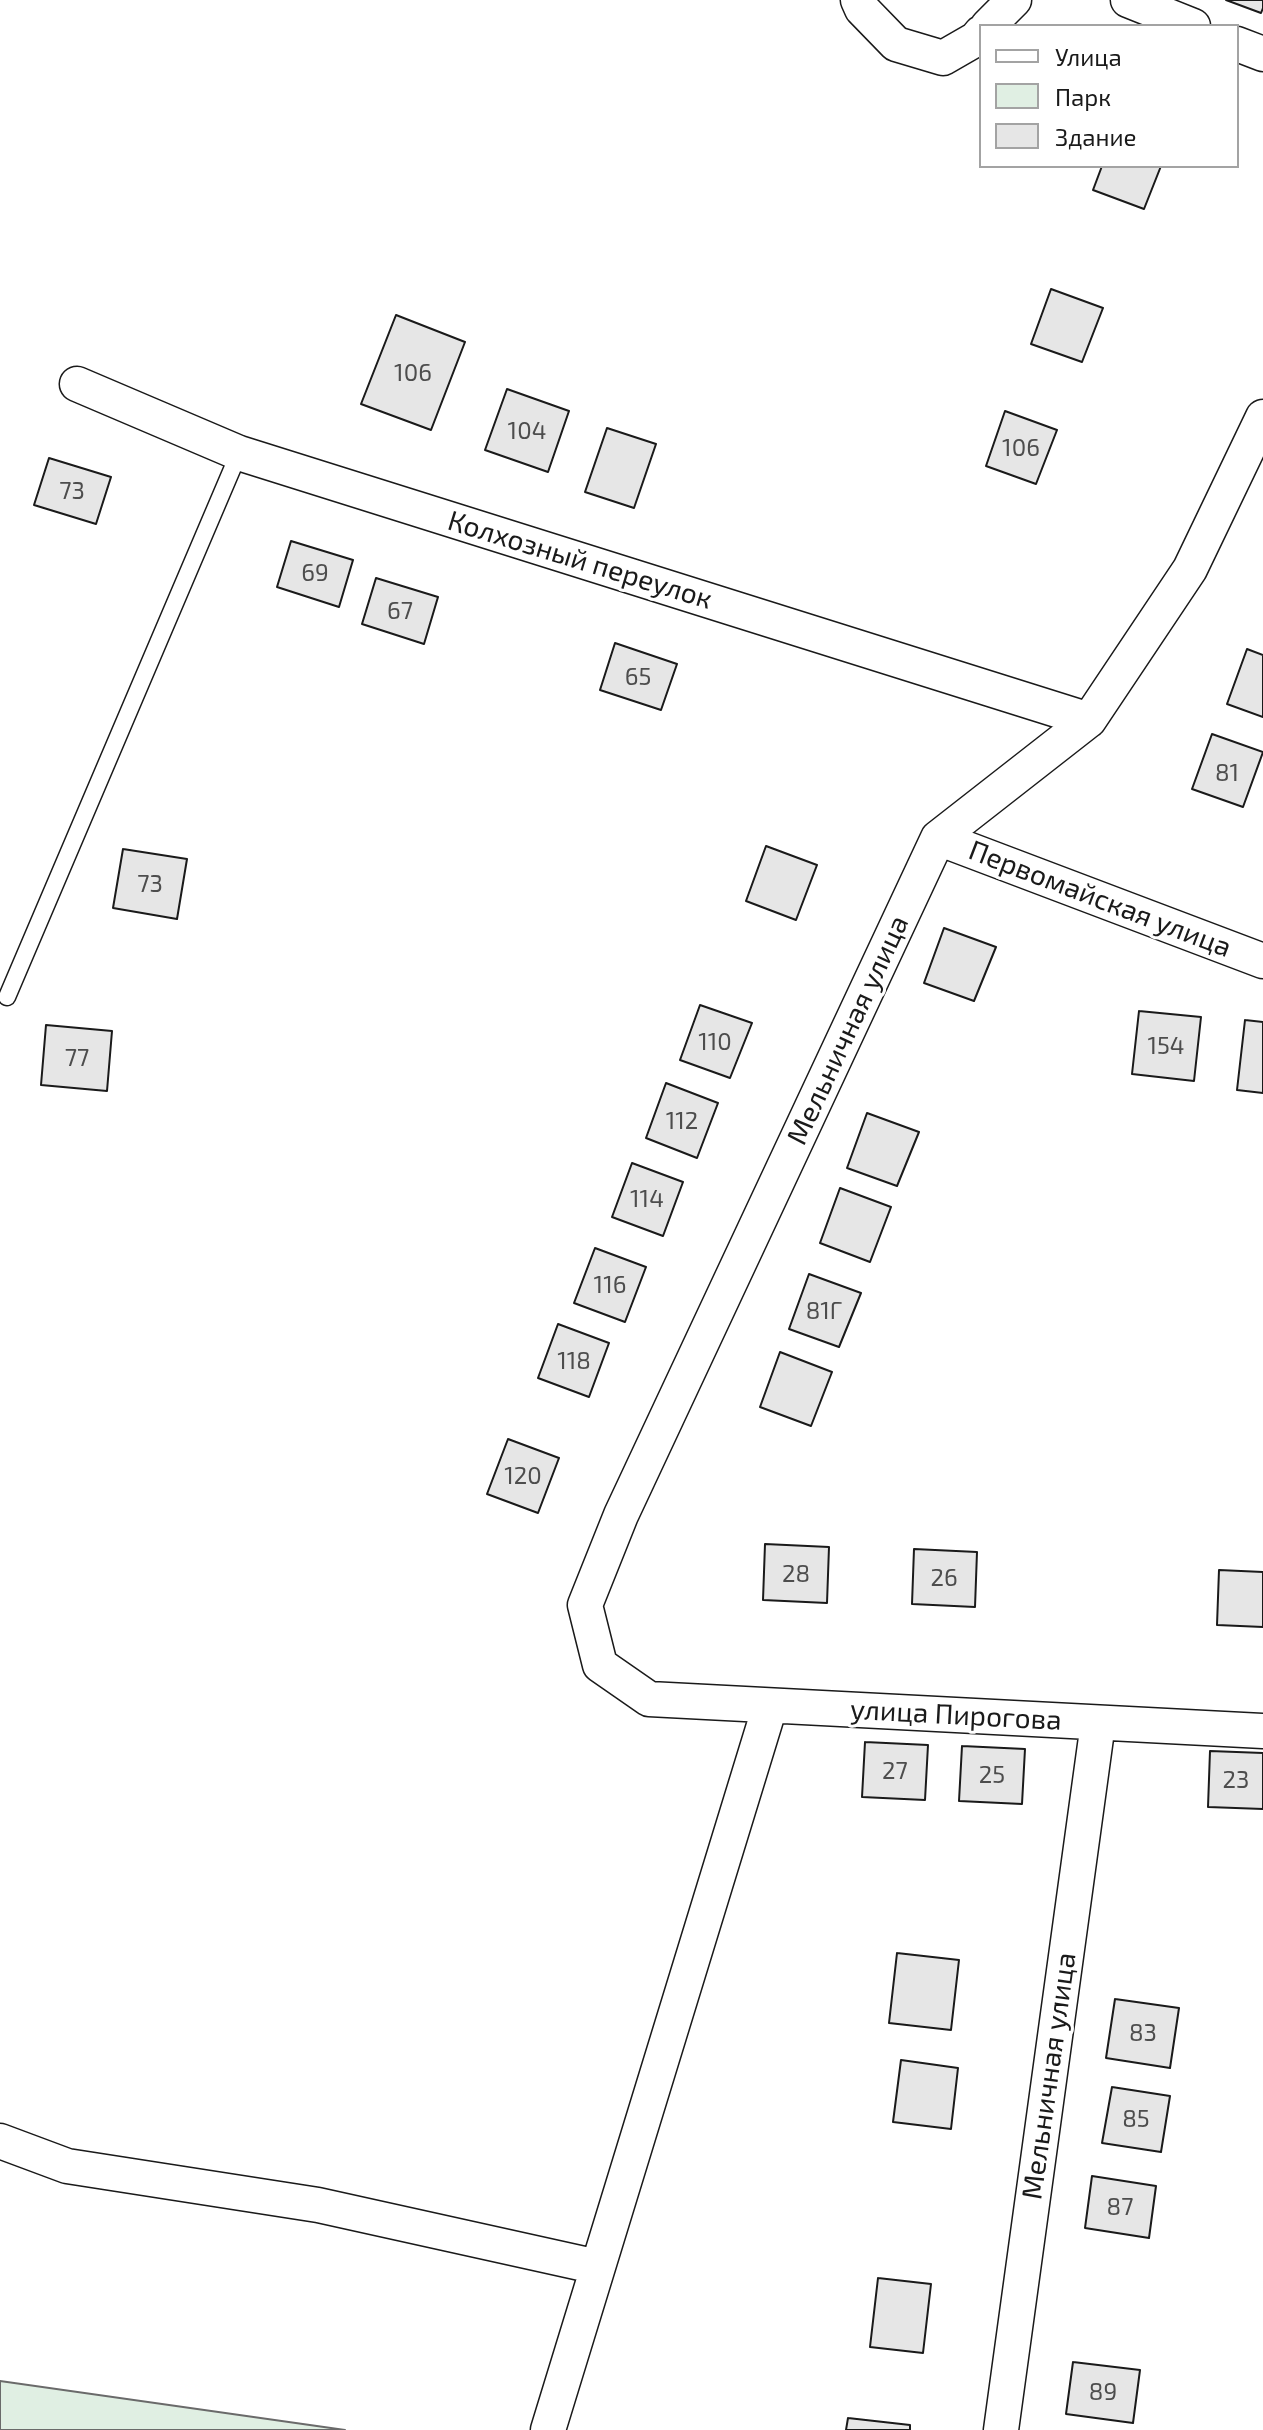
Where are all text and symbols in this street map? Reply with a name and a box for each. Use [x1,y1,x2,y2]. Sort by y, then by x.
legend [979,24,1239,168]
text: Улица [1055,42,1122,71]
text: Парк [1055,82,1111,111]
text: Здание [1055,122,1137,151]
house number: 106 [394,359,432,387]
house number: 104 [508,417,546,445]
house number: 106 [1002,434,1040,462]
house number: 73 [59,477,85,505]
street label: Колхозный переулок [444,504,716,616]
house number: 69 [301,559,329,587]
house number: 67 [387,597,413,625]
house number: 65 [625,663,651,691]
house number: 81 [1215,759,1239,787]
street label: Первомайская улица [964,833,1236,965]
house number: 73 [137,870,163,898]
street label: Мельничная улица [780,910,916,1150]
house number: 110 [698,1028,732,1056]
house number: 154 [1147,1032,1185,1060]
house number: 77 [65,1044,89,1072]
house number: 112 [666,1107,698,1135]
house number: 114 [630,1185,664,1213]
house number: 116 [594,1271,626,1299]
house number: 81Г [806,1297,842,1325]
house number: 118 [557,1347,591,1375]
house number: 120 [504,1462,542,1490]
house number: 28 [782,1560,810,1588]
house number: 26 [930,1564,958,1592]
street label: улица Пирогова [849,1693,1063,1737]
house number: 27 [882,1757,908,1785]
house number: 25 [979,1761,1005,1789]
house number: 23 [1223,1766,1249,1794]
street label: Мельничная улица [1015,1950,1083,2202]
house number: 83 [1129,2019,1157,2047]
house number: 85 [1122,2105,1150,2133]
house number: 87 [1107,2193,1133,2221]
house number: 89 [1089,2378,1117,2406]

